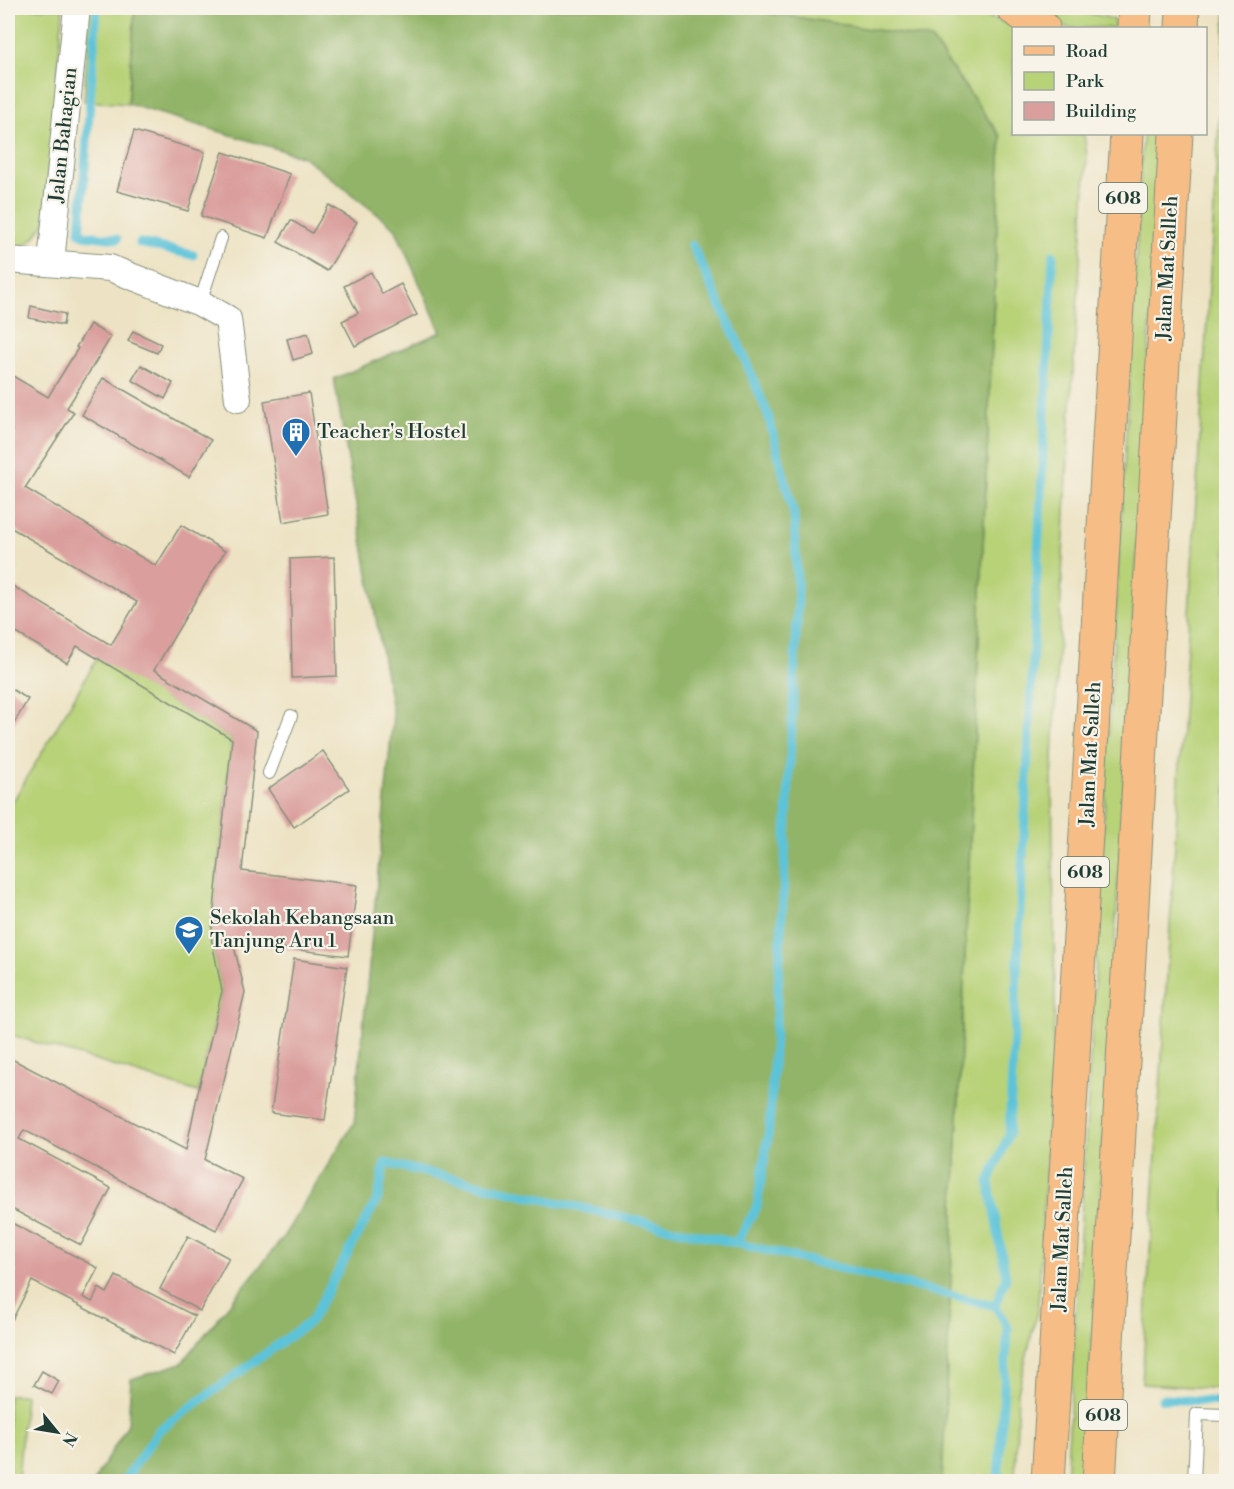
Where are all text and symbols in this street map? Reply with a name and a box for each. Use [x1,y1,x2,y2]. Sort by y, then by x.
legend [1012,27,1207,135]
text: Road [1066,40,1109,63]
street label: Jalan Bahagian [44,66,84,205]
text: Park [1066,70,1105,93]
text: Building [1065,100,1137,123]
road number: 608 [1099,183,1147,213]
street label: Jalan Mat Salleh [1152,195,1184,342]
building icon: Teacher's Hostel [280,416,312,458]
place label: Teacher's Hostel [317,420,467,445]
street label: Jalan Mat Salleh [1075,681,1107,828]
road number: 608 [1061,857,1109,887]
place label: Sekolah Kebangsaan Tanjung Aru 1 [210,906,394,954]
school or university icon: Sekolah Kebangsaan Tanjung Aru 1 [173,914,205,956]
street label: Jalan Mat Salleh [1047,1166,1079,1313]
road number: 608 [1079,1400,1127,1430]
north arrow [27,1402,87,1462]
text: N [57,1429,81,1450]

